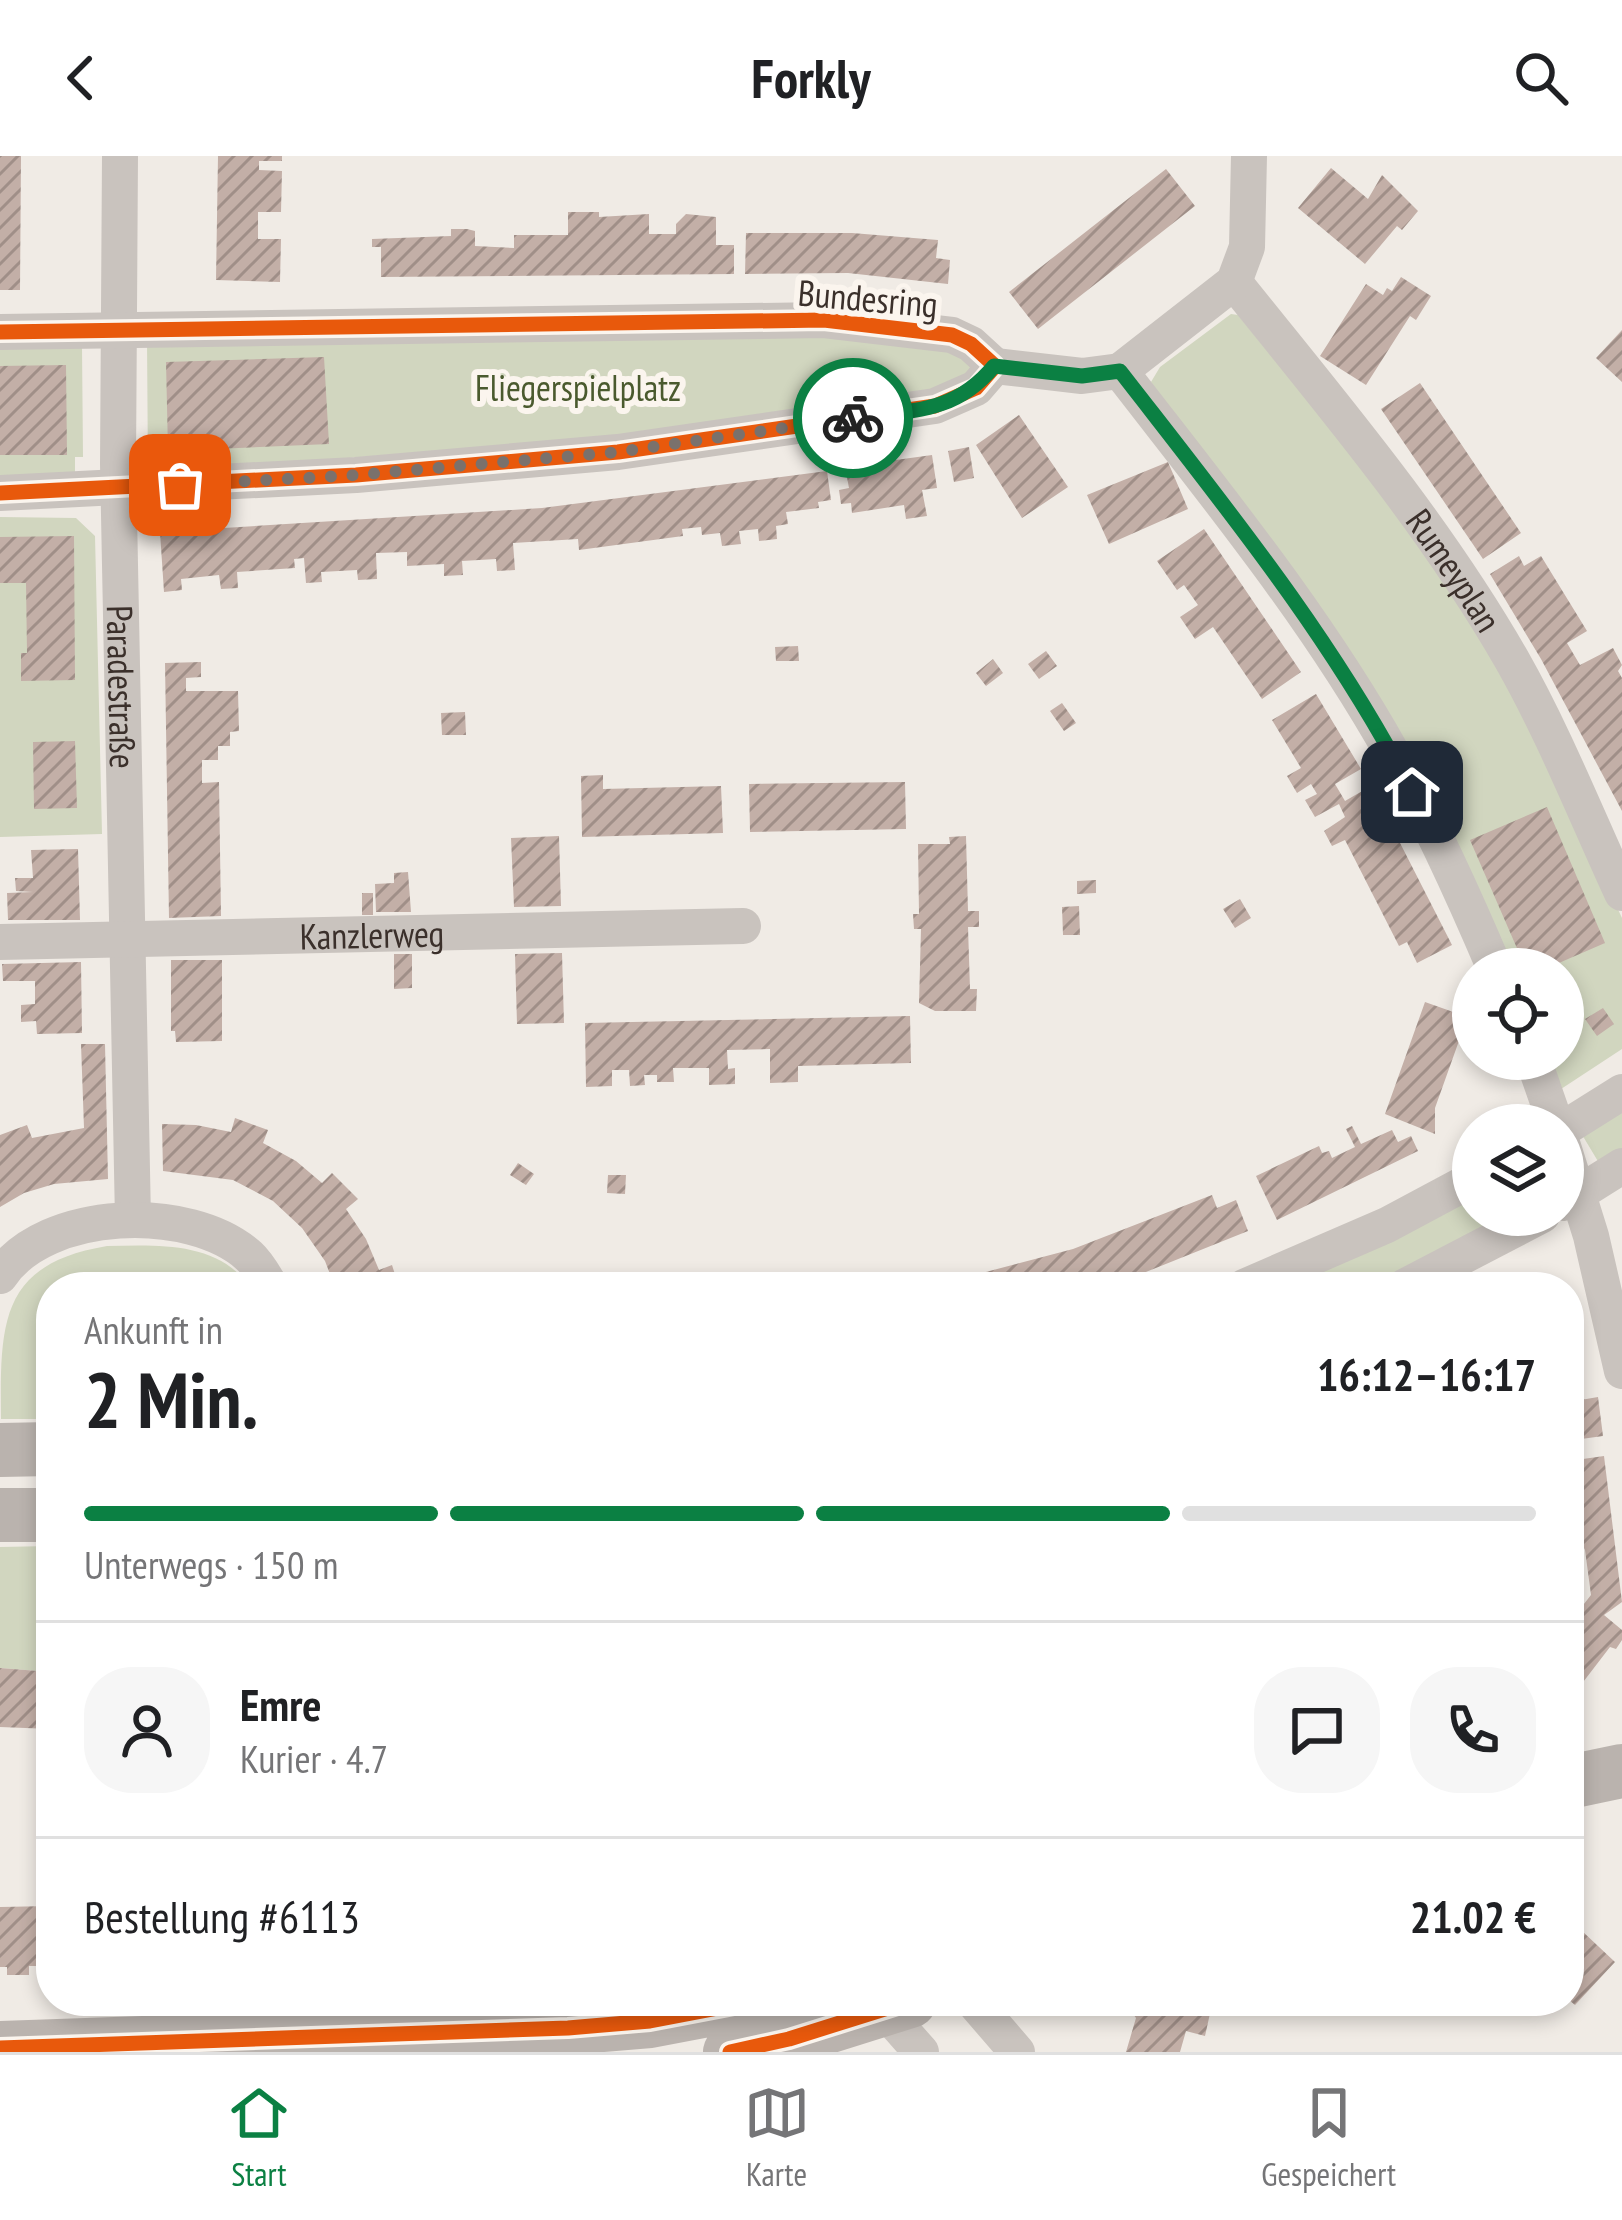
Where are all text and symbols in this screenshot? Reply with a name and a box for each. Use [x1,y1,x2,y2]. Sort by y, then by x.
text: Forkly [751,43,871,113]
icon: back [48,45,114,111]
icon: search [1508,45,1574,111]
street label: Bundesring [796,268,940,328]
courier [793,358,913,478]
park label: Fliegerspielplatz [475,364,681,411]
icon: bike [820,385,886,451]
pin [129,434,231,536]
icon: bag [147,452,213,518]
street label: Rumeyplan [1397,499,1513,640]
street label: Paradestraße [97,605,148,769]
pin [1361,741,1463,843]
icon: home [1379,759,1445,825]
street label: Kanzlerweg [299,909,445,959]
map controls [1452,948,1584,1236]
button: locate [1452,948,1584,1080]
button: layers [1452,1104,1584,1236]
text: Ankunft in [84,1304,223,1355]
text: 16:12–16:17 [1317,1345,1536,1403]
text: 2 Min. [84,1349,258,1450]
text: Unterwegs · 150 m [84,1539,338,1590]
button: person [84,1667,210,1793]
button: chat [1254,1667,1380,1793]
button: phone [1410,1667,1536,1793]
text: Emre [240,1675,322,1733]
text: Kurier · 4.7 [240,1733,388,1784]
text: Bestellung #6113 [84,1887,360,1945]
text: 21.02 € [1410,1887,1536,1945]
tab: Start [226,2080,292,2195]
tab: Karte [744,2080,810,2195]
tab: Gespeichert [1261,2080,1396,2195]

